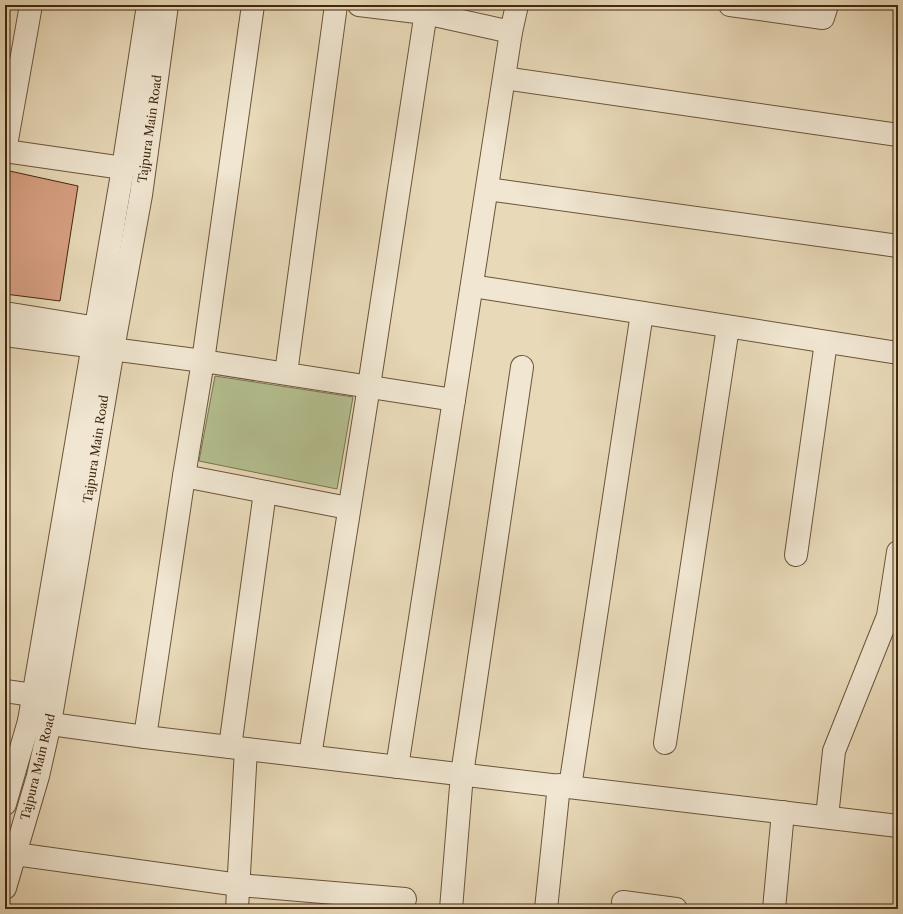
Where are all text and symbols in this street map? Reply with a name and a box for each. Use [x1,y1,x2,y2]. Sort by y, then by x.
street label: Tajpura Main Road [134,73,165,184]
street label: Tajpura Main Road [80,393,112,504]
street label: Tajpura Main Road [17,711,58,822]

